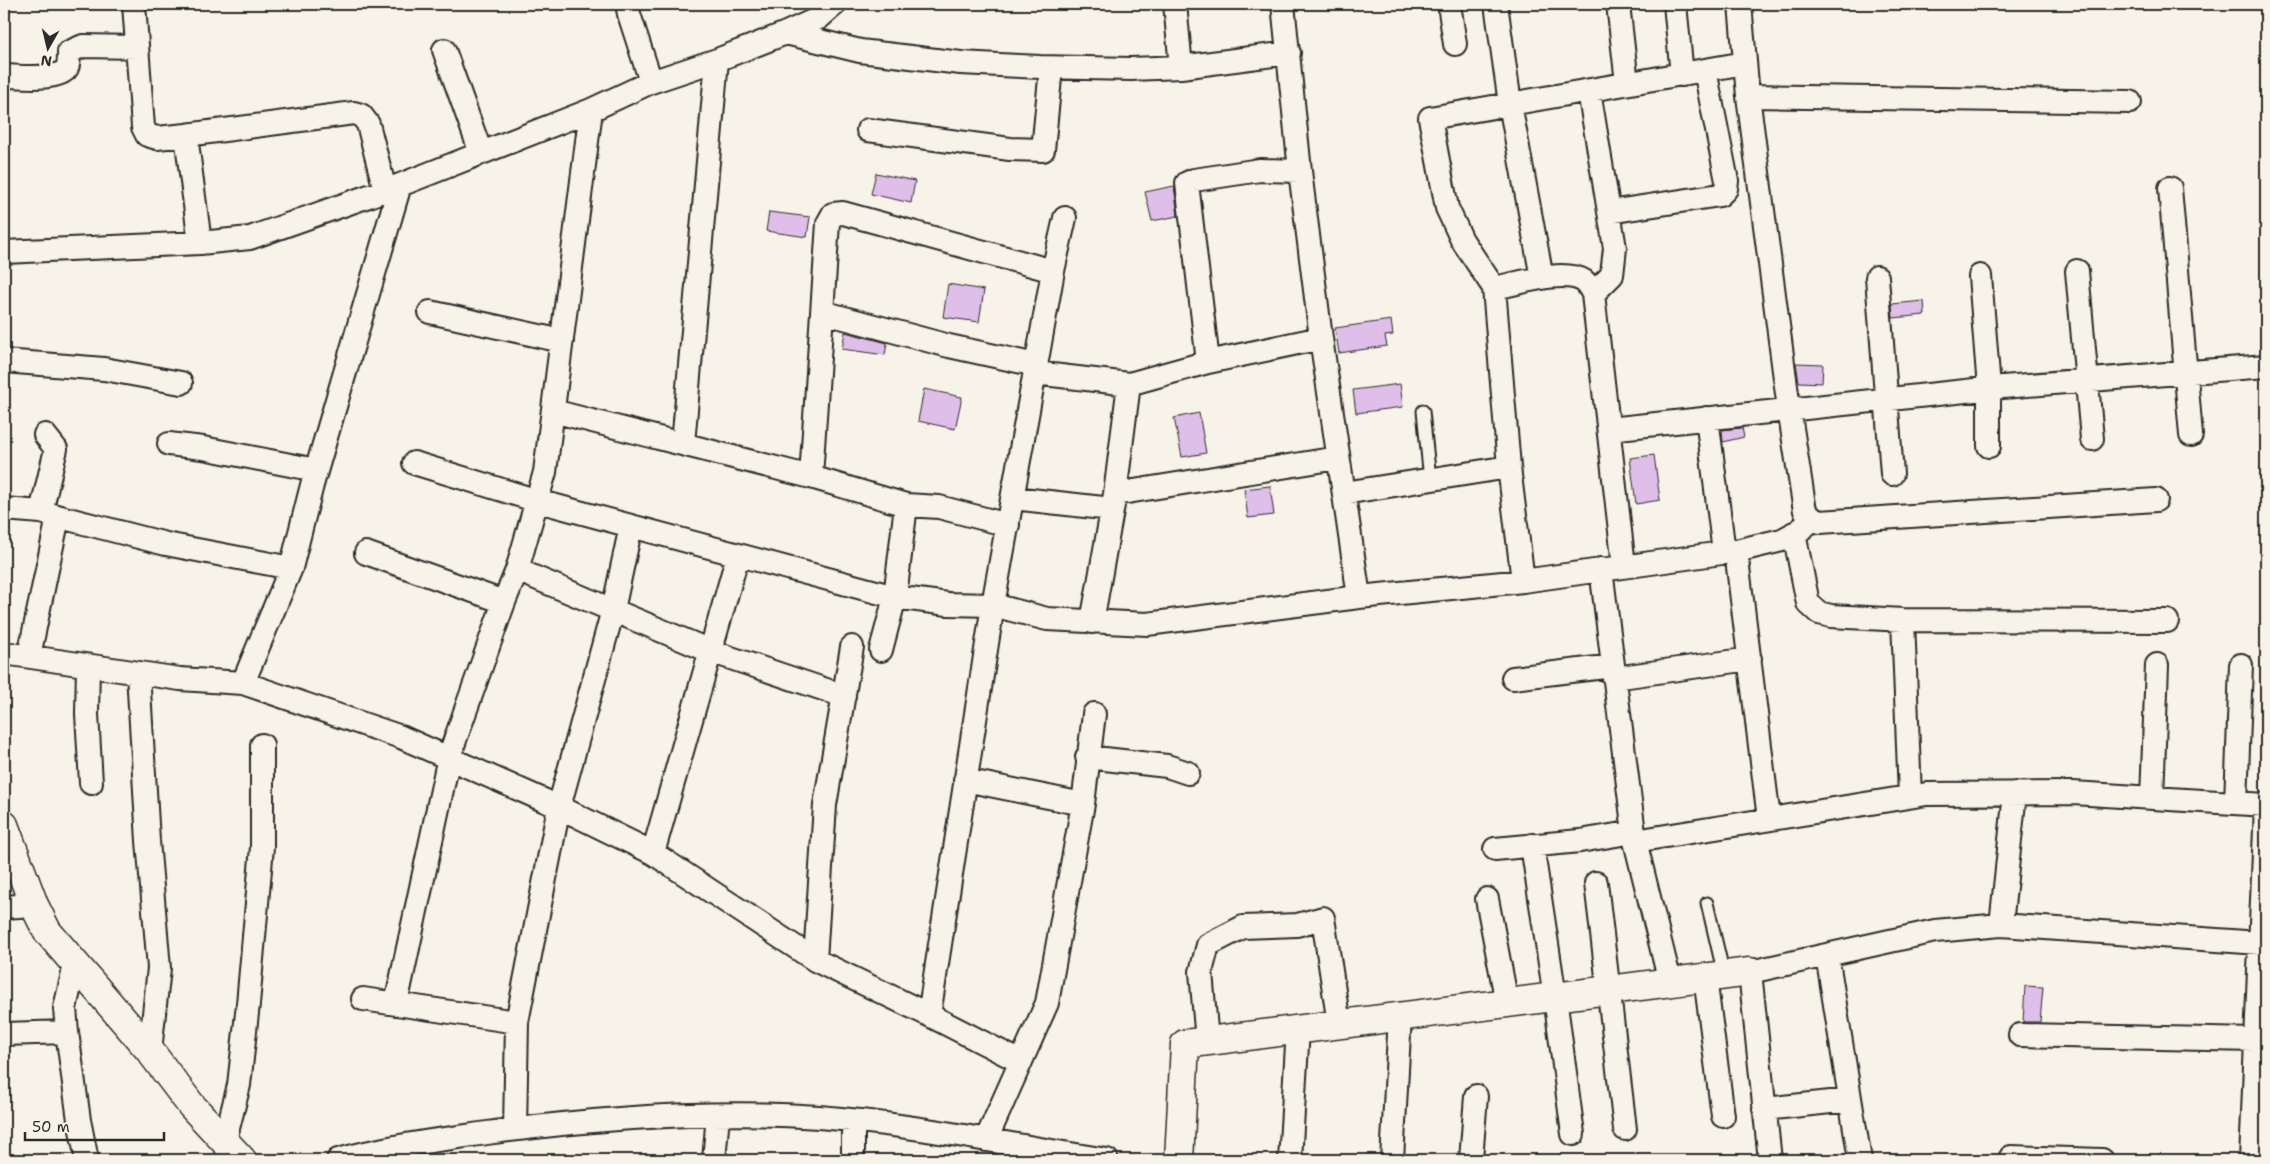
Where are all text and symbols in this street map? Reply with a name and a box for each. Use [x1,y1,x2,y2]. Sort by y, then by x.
north arrow [22,22,72,72]
text: N [39,51,53,71]
scale bar [25,1109,164,1141]
text: 50 m [32,1117,70,1137]

